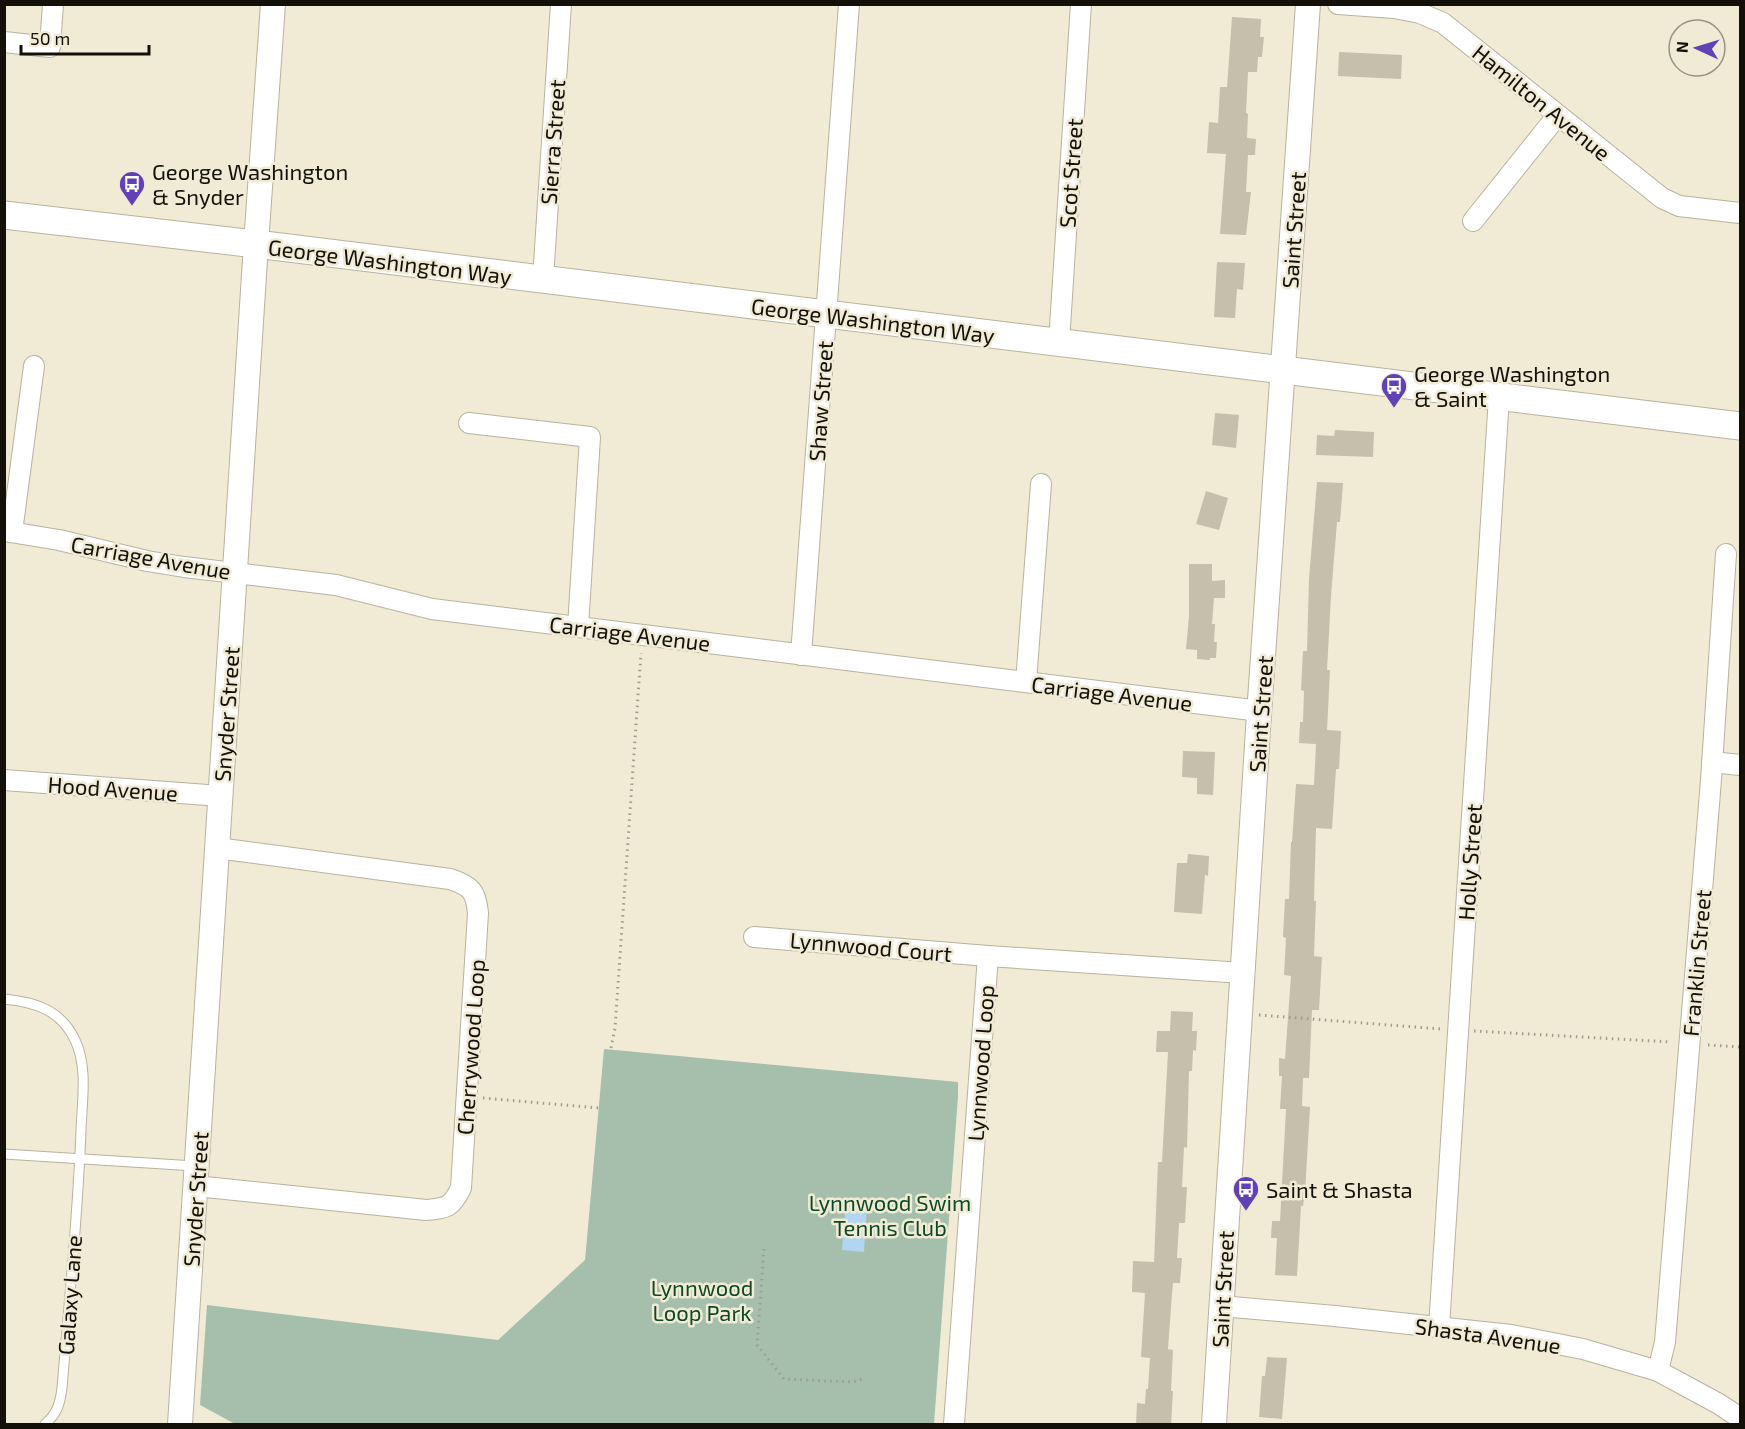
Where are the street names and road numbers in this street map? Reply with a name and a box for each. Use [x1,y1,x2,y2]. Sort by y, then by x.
street label: Hamilton Avenue [1468,39,1616,165]
street label: Sierra Street [535,79,569,205]
street label: Scot Street [1053,117,1087,229]
street label: Saint Street [1276,171,1310,289]
street label: George Washington Way [267,233,514,289]
street label: George Washington Way [750,292,997,348]
street label: Shaw Street [803,340,837,462]
street label: Carriage Avenue [69,530,233,584]
street label: Carriage Avenue [548,610,712,656]
street label: Snyder Street [208,646,244,782]
street label: Saint Street [1243,655,1277,773]
street label: Carriage Avenue [1030,670,1194,716]
street label: Hood Avenue [47,770,179,806]
street label: Holly Street [1452,803,1486,921]
street label: Franklin Street [1677,889,1715,1037]
street label: Lynnwood Court [789,926,953,966]
street label: Cherrywood Loop [451,958,489,1136]
street label: Lynnwood Loop [962,984,998,1142]
street label: Snyder Street [177,1131,213,1267]
street label: Saint Street [1206,1230,1238,1348]
street label: Galaxy Lane [52,1234,86,1356]
street label: Shasta Avenue [1413,1312,1563,1358]

